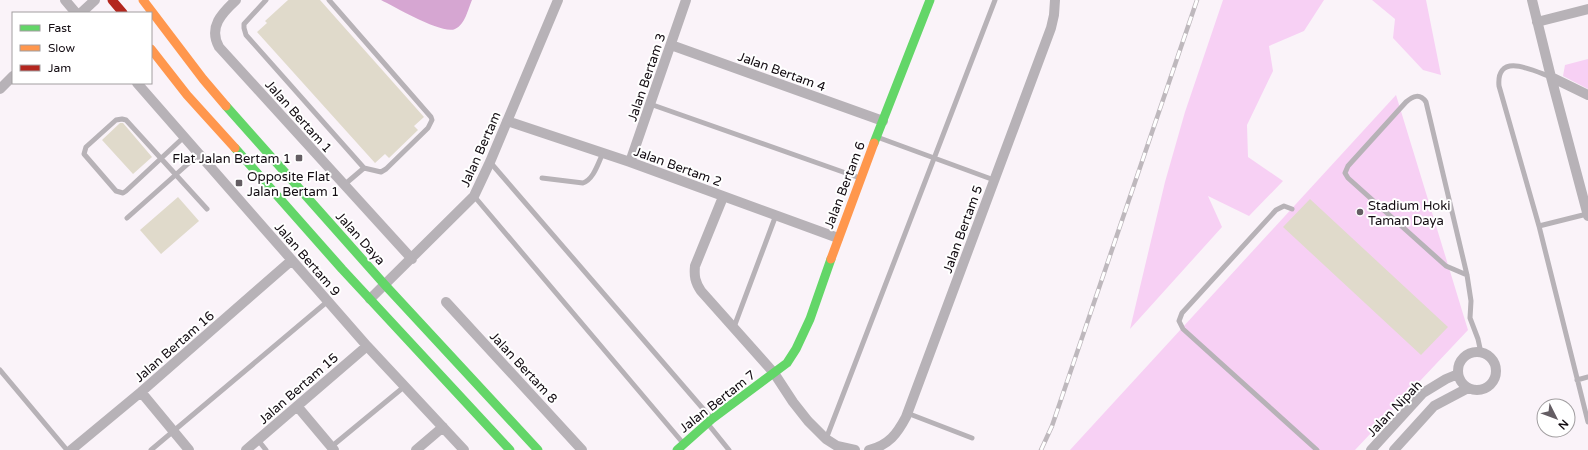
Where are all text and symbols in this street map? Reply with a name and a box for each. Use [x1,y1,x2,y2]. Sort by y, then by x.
legend [12,12,152,84]
text: Fast [48,21,72,35]
street label: Jalan Bertam 3 [624,31,670,124]
text: Slow [48,41,75,55]
street label: Jalan Bertam 4 [736,49,828,95]
text: Jam [48,61,71,75]
street label: Jalan Bertam 1 [261,77,335,156]
street label: Jalan Bertam [457,109,505,190]
street label: Jalan Bertam 6 [821,139,869,231]
street label: Jalan Bertam 2 [632,144,724,190]
place label: Flat Jalan Bertam 1 [172,151,291,167]
marker: Flat Jalan Bertam 1 [294,153,304,163]
place label: Opposite Flat Jalan Bertam 1 [247,169,339,200]
marker: Opposite Flat Jalan Bertam 1 [234,178,244,188]
street label: Jalan Bertam 5 [940,183,986,275]
place label: Stadium Hoki Taman Daya [1368,198,1451,229]
marker: Stadium Hoki Taman Daya [1355,207,1365,217]
street label: Jalan Daya [332,209,388,269]
street label: Jalan Bertam 9 [271,220,344,300]
street label: Jalan Bertam 16 [132,308,218,386]
street label: Jalan Bertam 8 [486,328,561,407]
street label: Jalan Bertam 15 [256,350,342,428]
street label: Jalan Bertam 7 [676,367,759,436]
street label: Jalan Nipah [1364,377,1426,440]
north arrow [1536,398,1576,438]
text: N [1555,417,1571,432]

